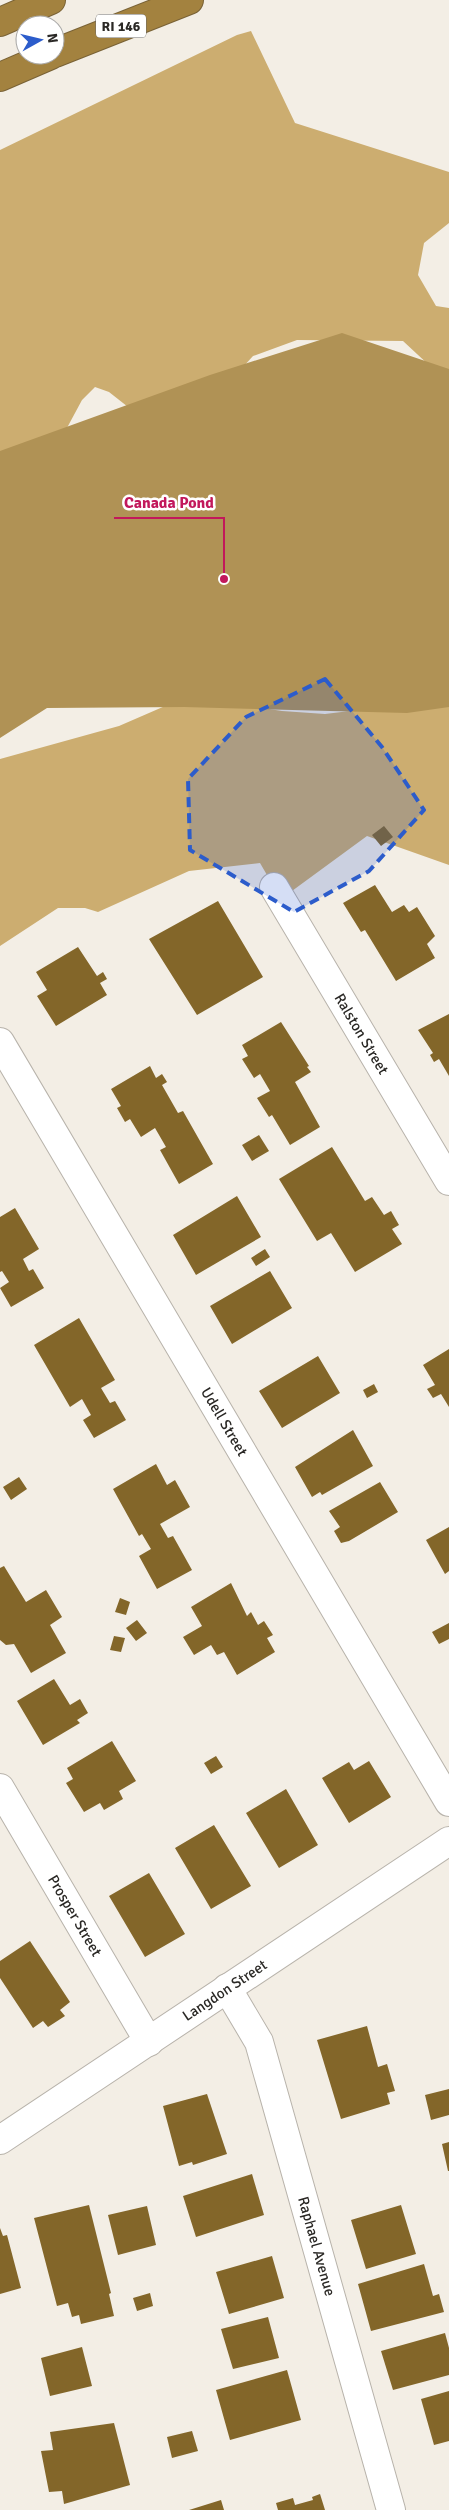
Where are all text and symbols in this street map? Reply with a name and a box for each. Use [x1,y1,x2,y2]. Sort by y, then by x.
north arrow [15,15,65,65]
road number: RI 146 [96,15,146,38]
text: N [43,32,61,44]
callout: Canada Pond [114,487,224,518]
text: Canada Pond [124,493,214,513]
street label: Ralston Street [330,990,392,1078]
street label: Udell Street [197,1384,252,1459]
street label: Prosper Street [44,1872,106,1960]
street label: Langdon Street [179,1956,270,2025]
street label: Raphael Avenue [294,2195,339,2298]

